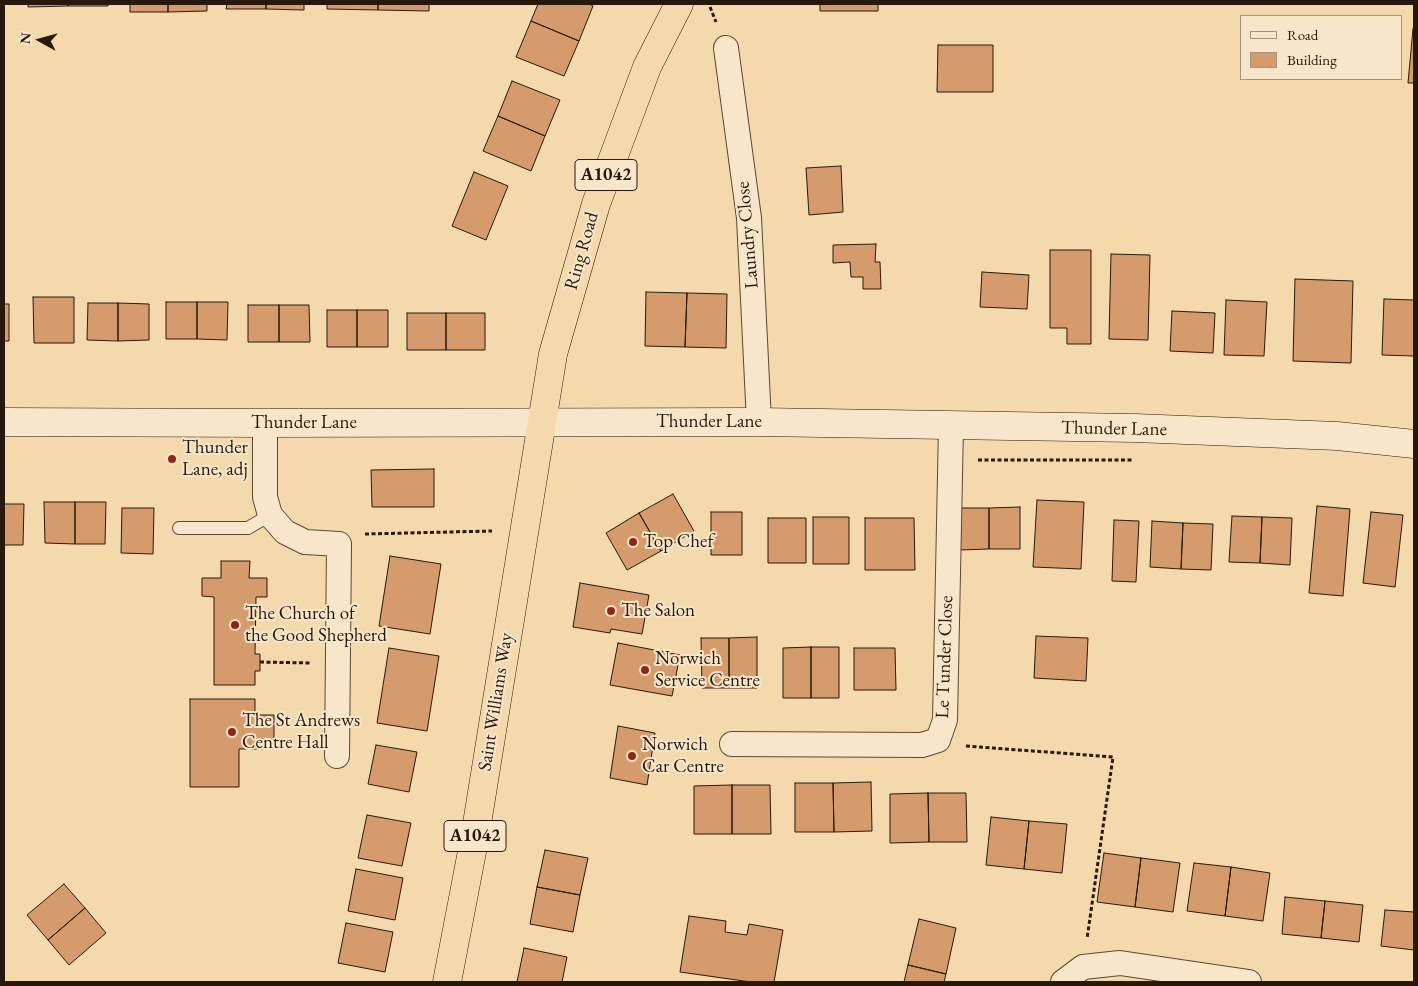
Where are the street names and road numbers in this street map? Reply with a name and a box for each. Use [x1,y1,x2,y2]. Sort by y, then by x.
road number: A1042 [575,160,637,190]
street label: Laundry Close [732,180,764,290]
street label: Ring Road [560,209,604,293]
street label: Thunder Lane [656,411,762,433]
street label: Thunder Lane [251,412,357,434]
street label: Thunder Lane [1061,417,1167,441]
street label: Le Tunder Close [931,595,959,719]
street label: Saint Williams Way [474,631,518,773]
road number: A1042 [444,820,506,851]

